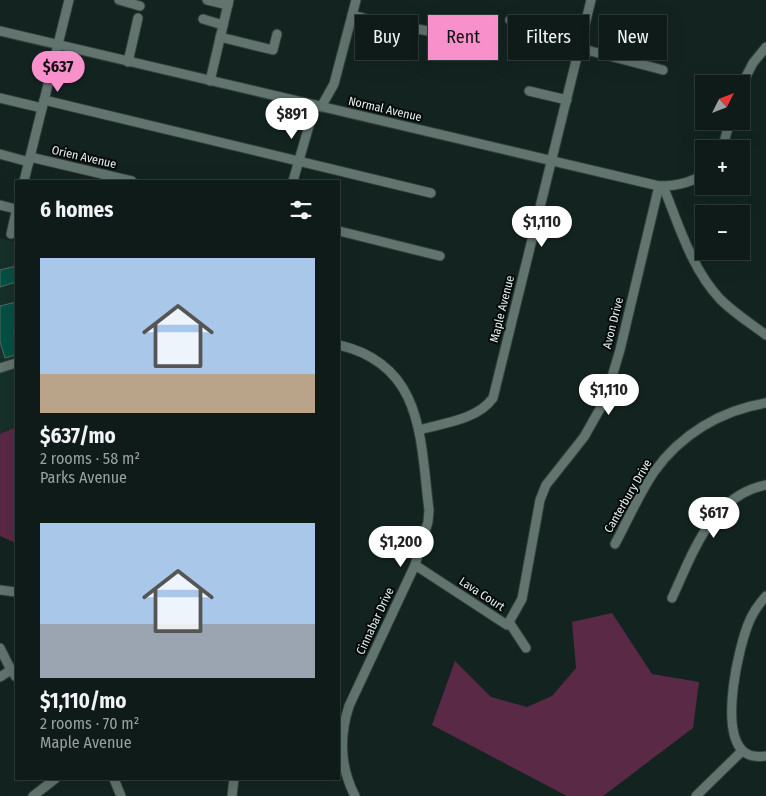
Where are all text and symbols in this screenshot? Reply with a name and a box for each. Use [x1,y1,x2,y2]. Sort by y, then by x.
chip: Buy [355,15,418,60]
chip: Rent [428,15,498,60]
chip: Filters [508,15,589,60]
chip: New [599,15,667,60]
pin: $637 [28,51,88,93]
text: $637 [43,57,73,76]
north arrow [695,75,750,130]
map controls [695,75,750,260]
street label: Normal Avenue [347,94,423,124]
pin: $891 [262,98,322,140]
text: $891 [276,104,308,123]
button: + [695,140,750,195]
street label: Orien Avenue [50,143,118,171]
icon: filters [287,196,315,224]
text: 6 homes [40,197,113,223]
button: − [695,205,750,260]
pin: $1,110 [501,206,583,248]
text: $1,110 [523,212,561,231]
street label: Maple Avenue [487,274,517,344]
icon: home [133,291,223,381]
street label: Avon Drive [600,296,626,350]
pin: $1,110 [568,374,650,416]
text: $1,110 [590,380,628,399]
text: $637/mo [40,423,116,449]
text: 2 rooms · 58 m² [40,449,140,468]
street label: Canterbury Drive [601,457,655,535]
text: Parks Avenue [40,468,127,487]
pin: $617 [684,496,744,539]
text: $617 [699,503,729,522]
pin: $1,200 [360,526,442,568]
text: $1,200 [380,532,422,551]
icon: home [133,556,223,646]
street label: Lava Court [457,574,507,614]
street label: Cinnabar Drive [353,585,397,657]
text: $1,110/mo [40,688,127,714]
text: 2 rooms · 70 m² [40,714,139,733]
text: Maple Avenue [40,733,132,752]

